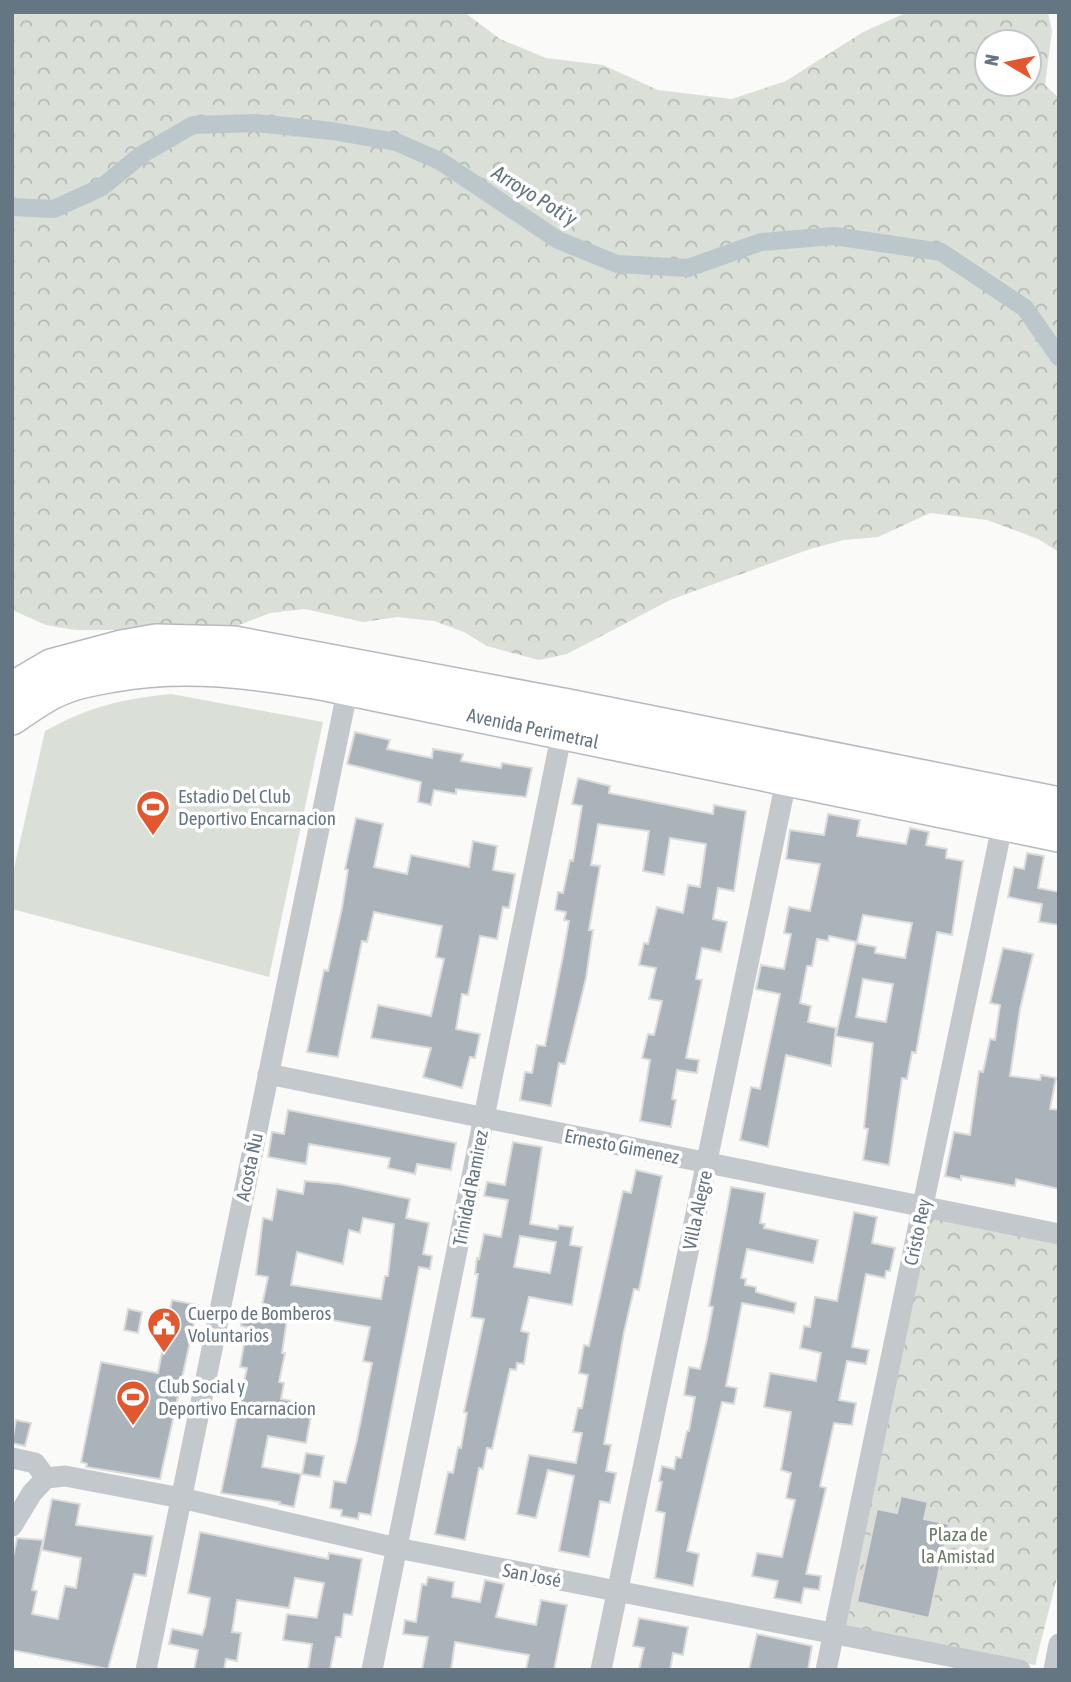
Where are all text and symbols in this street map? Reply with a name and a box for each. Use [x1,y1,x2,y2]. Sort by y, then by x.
north arrow [973,28,1043,98]
text: N [979,53,1003,67]
water label: Arroyo Poti´y [487,159,582,231]
street label: Avenida Perimetral [465,703,601,753]
place label: Estadio Del Club Deportivo Encarnacion [178,785,336,829]
sports icon: Estadio Del Club Deportivo Encarnacion [134,788,172,837]
street label: Ernesto Gimenez [563,1124,681,1168]
street label: Trinidad Ramirez [448,1128,492,1248]
street label: Acosta Ñu [231,1131,267,1203]
street label: Villa Alegre [678,1168,716,1252]
street label: Cristo Rey [899,1196,935,1267]
place label: Cuerpo de Bomberos Voluntarios [188,1302,332,1346]
public building icon: Cuerpo de Bomberos Voluntarios [145,1305,183,1354]
place label: Club Social y Deportivo Encarnacion [158,1375,316,1419]
sports icon: Club Social y Deportivo Encarnacion [114,1378,152,1427]
park label: Plaza de la Amistad [921,1523,995,1567]
street label: San José [501,1559,563,1591]

